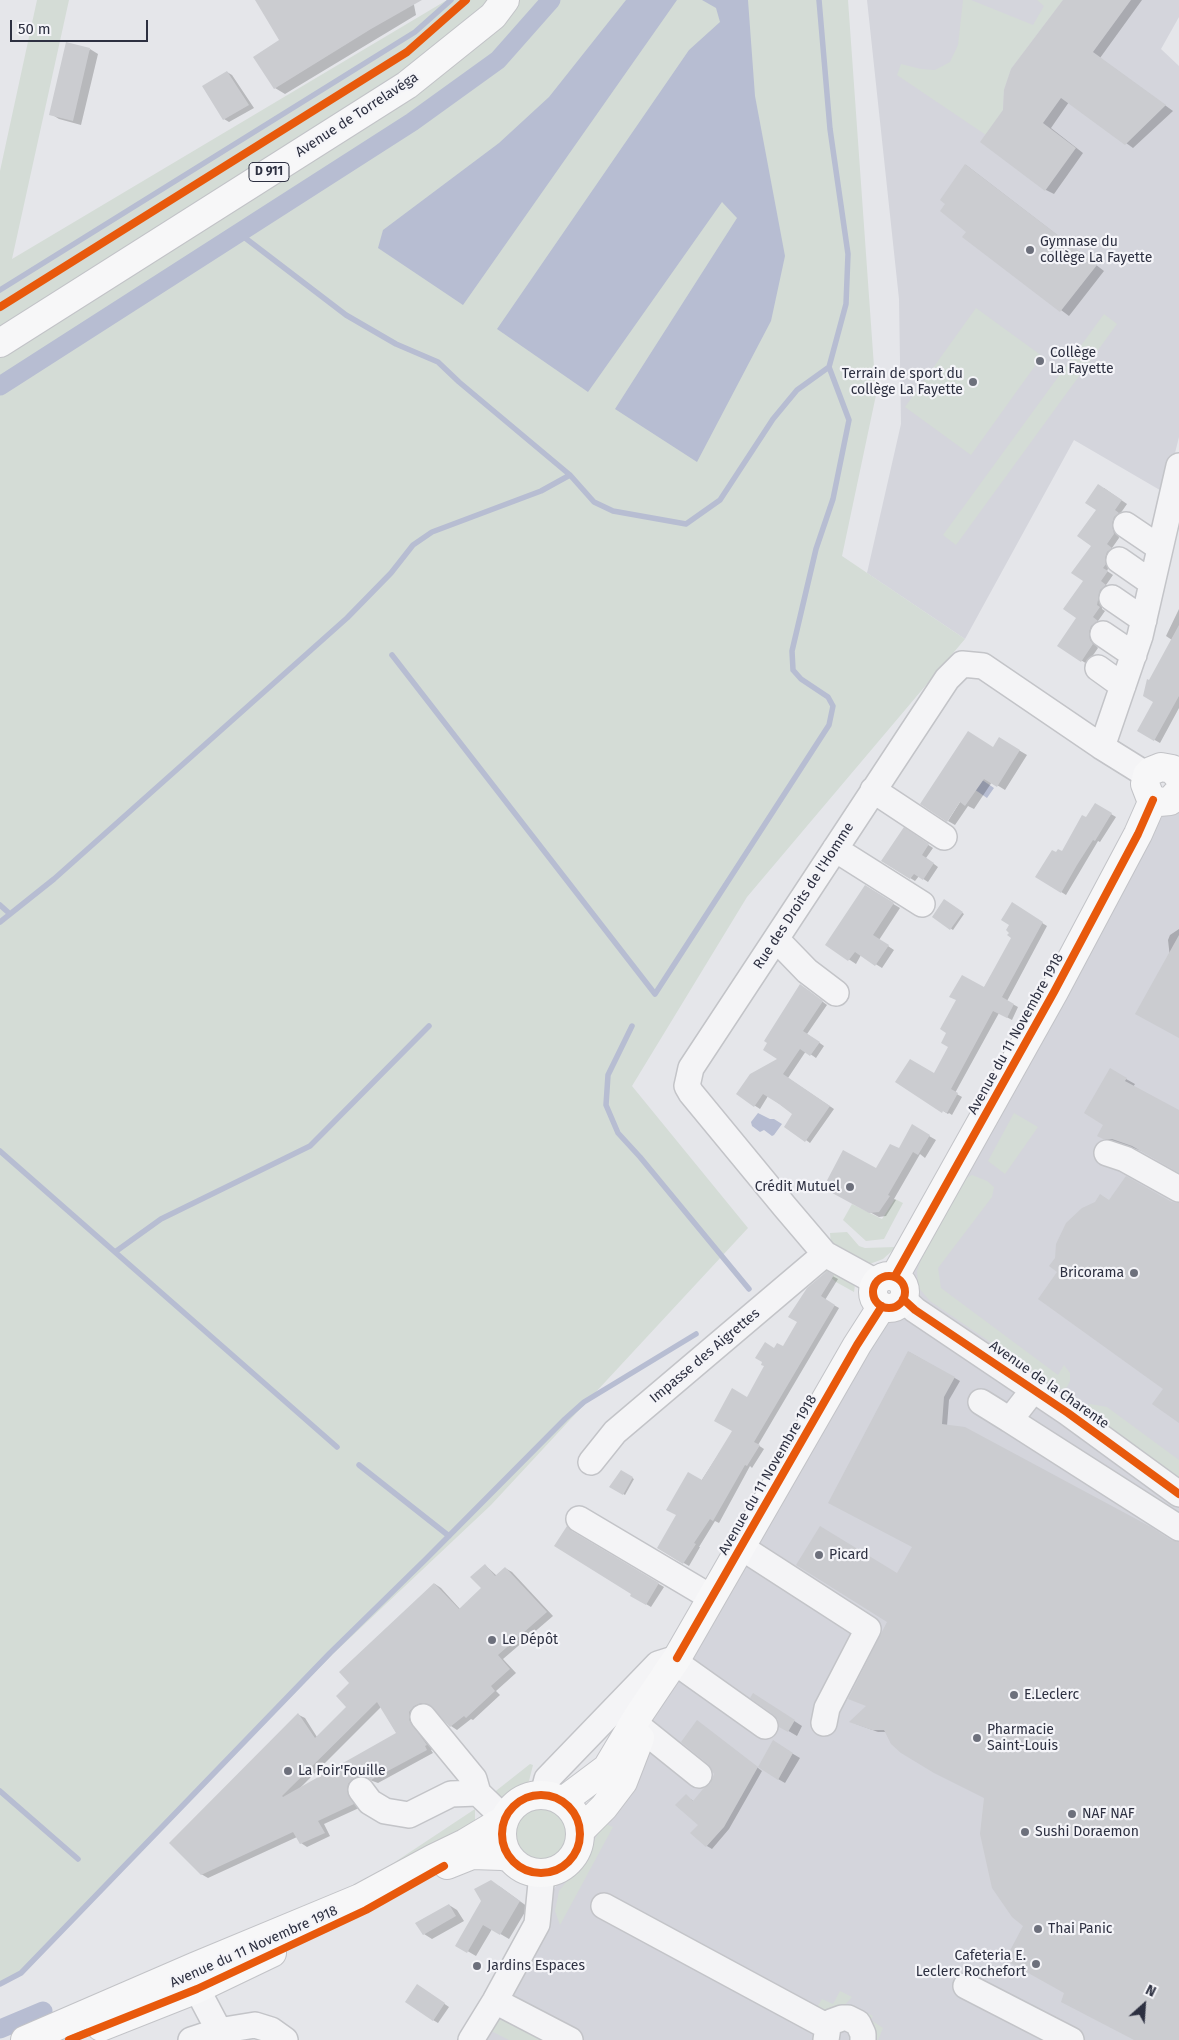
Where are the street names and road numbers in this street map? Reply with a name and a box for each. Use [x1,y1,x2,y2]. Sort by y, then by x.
street label: Avenue de Torrelavéga [292,69,422,161]
road number: D 911 [249,162,289,182]
street label: Rue des Droits de l'Homme [750,819,858,973]
street label: Avenue du 11 Novembre 1918 [965,950,1067,1118]
street label: Impasse des Aigrettes [647,1305,763,1407]
street label: Avenue de la Charente [986,1337,1112,1433]
street label: Avenue du 11 Novembre 1918 [715,1392,821,1558]
street label: Avenue du 11 Novembre 1918 [168,1902,340,1992]

